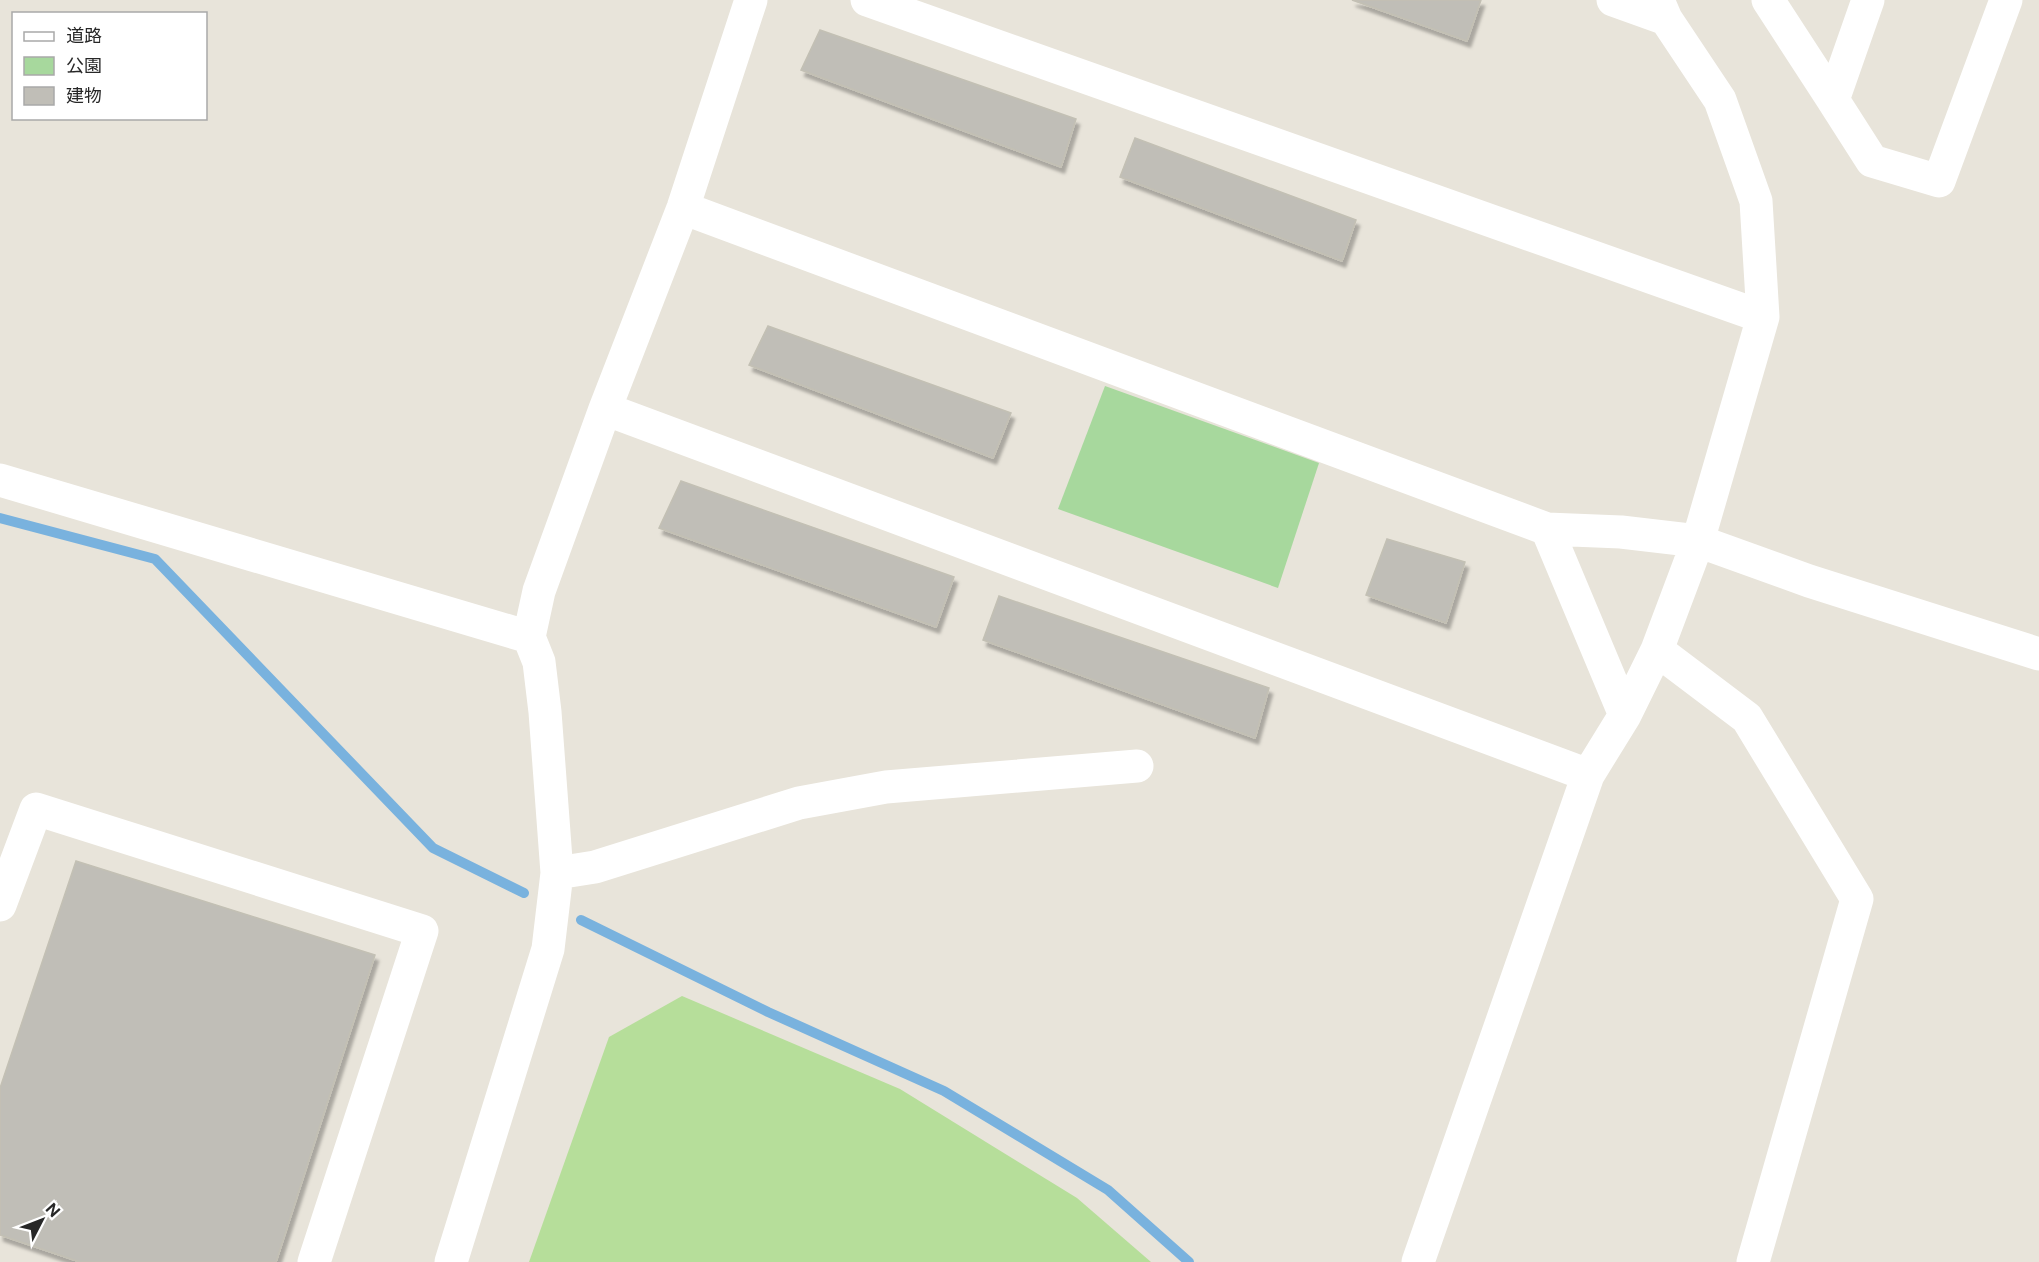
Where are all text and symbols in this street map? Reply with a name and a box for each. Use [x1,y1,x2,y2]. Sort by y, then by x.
legend [12,12,207,120]
text: 道路 [66,25,102,46]
text: 公園 [66,55,102,76]
text: 建物 [66,85,102,106]
north arrow [12,1190,72,1250]
text: N [42,1199,64,1221]

